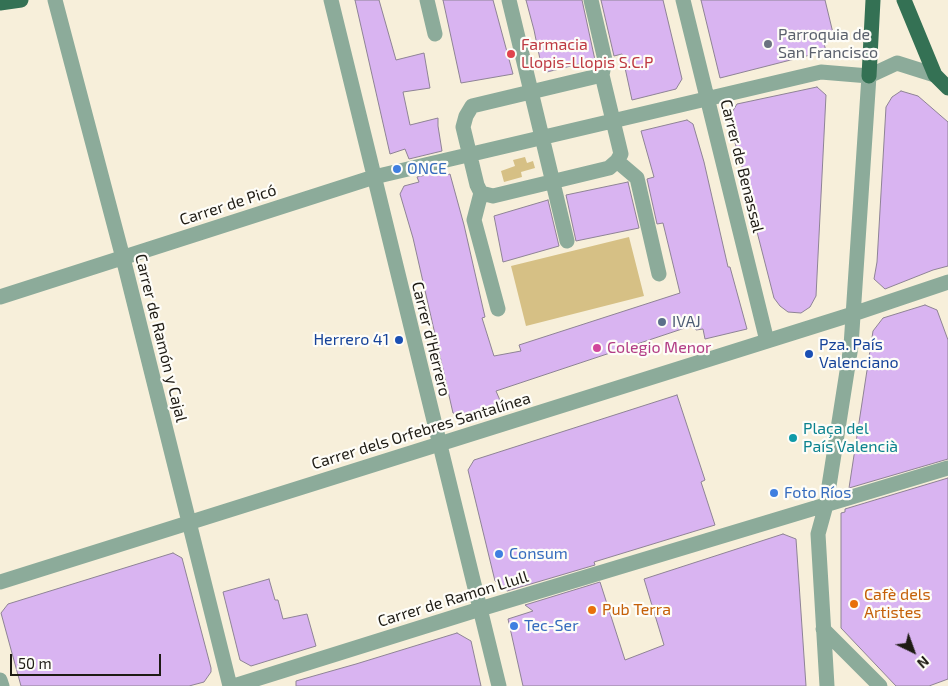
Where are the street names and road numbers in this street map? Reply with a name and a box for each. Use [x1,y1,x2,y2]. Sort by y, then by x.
street label: Carrer de Benassal [716,97,768,235]
street label: Carrer de Picó [177,180,279,230]
street label: Carrer de Ramón y Cajal [131,252,191,424]
street label: Carrer d'Herrero [407,280,455,398]
street label: Carrer dels Orfebres Santalínea [309,389,533,473]
street label: Carrer de Ramon Llull [375,567,531,631]

